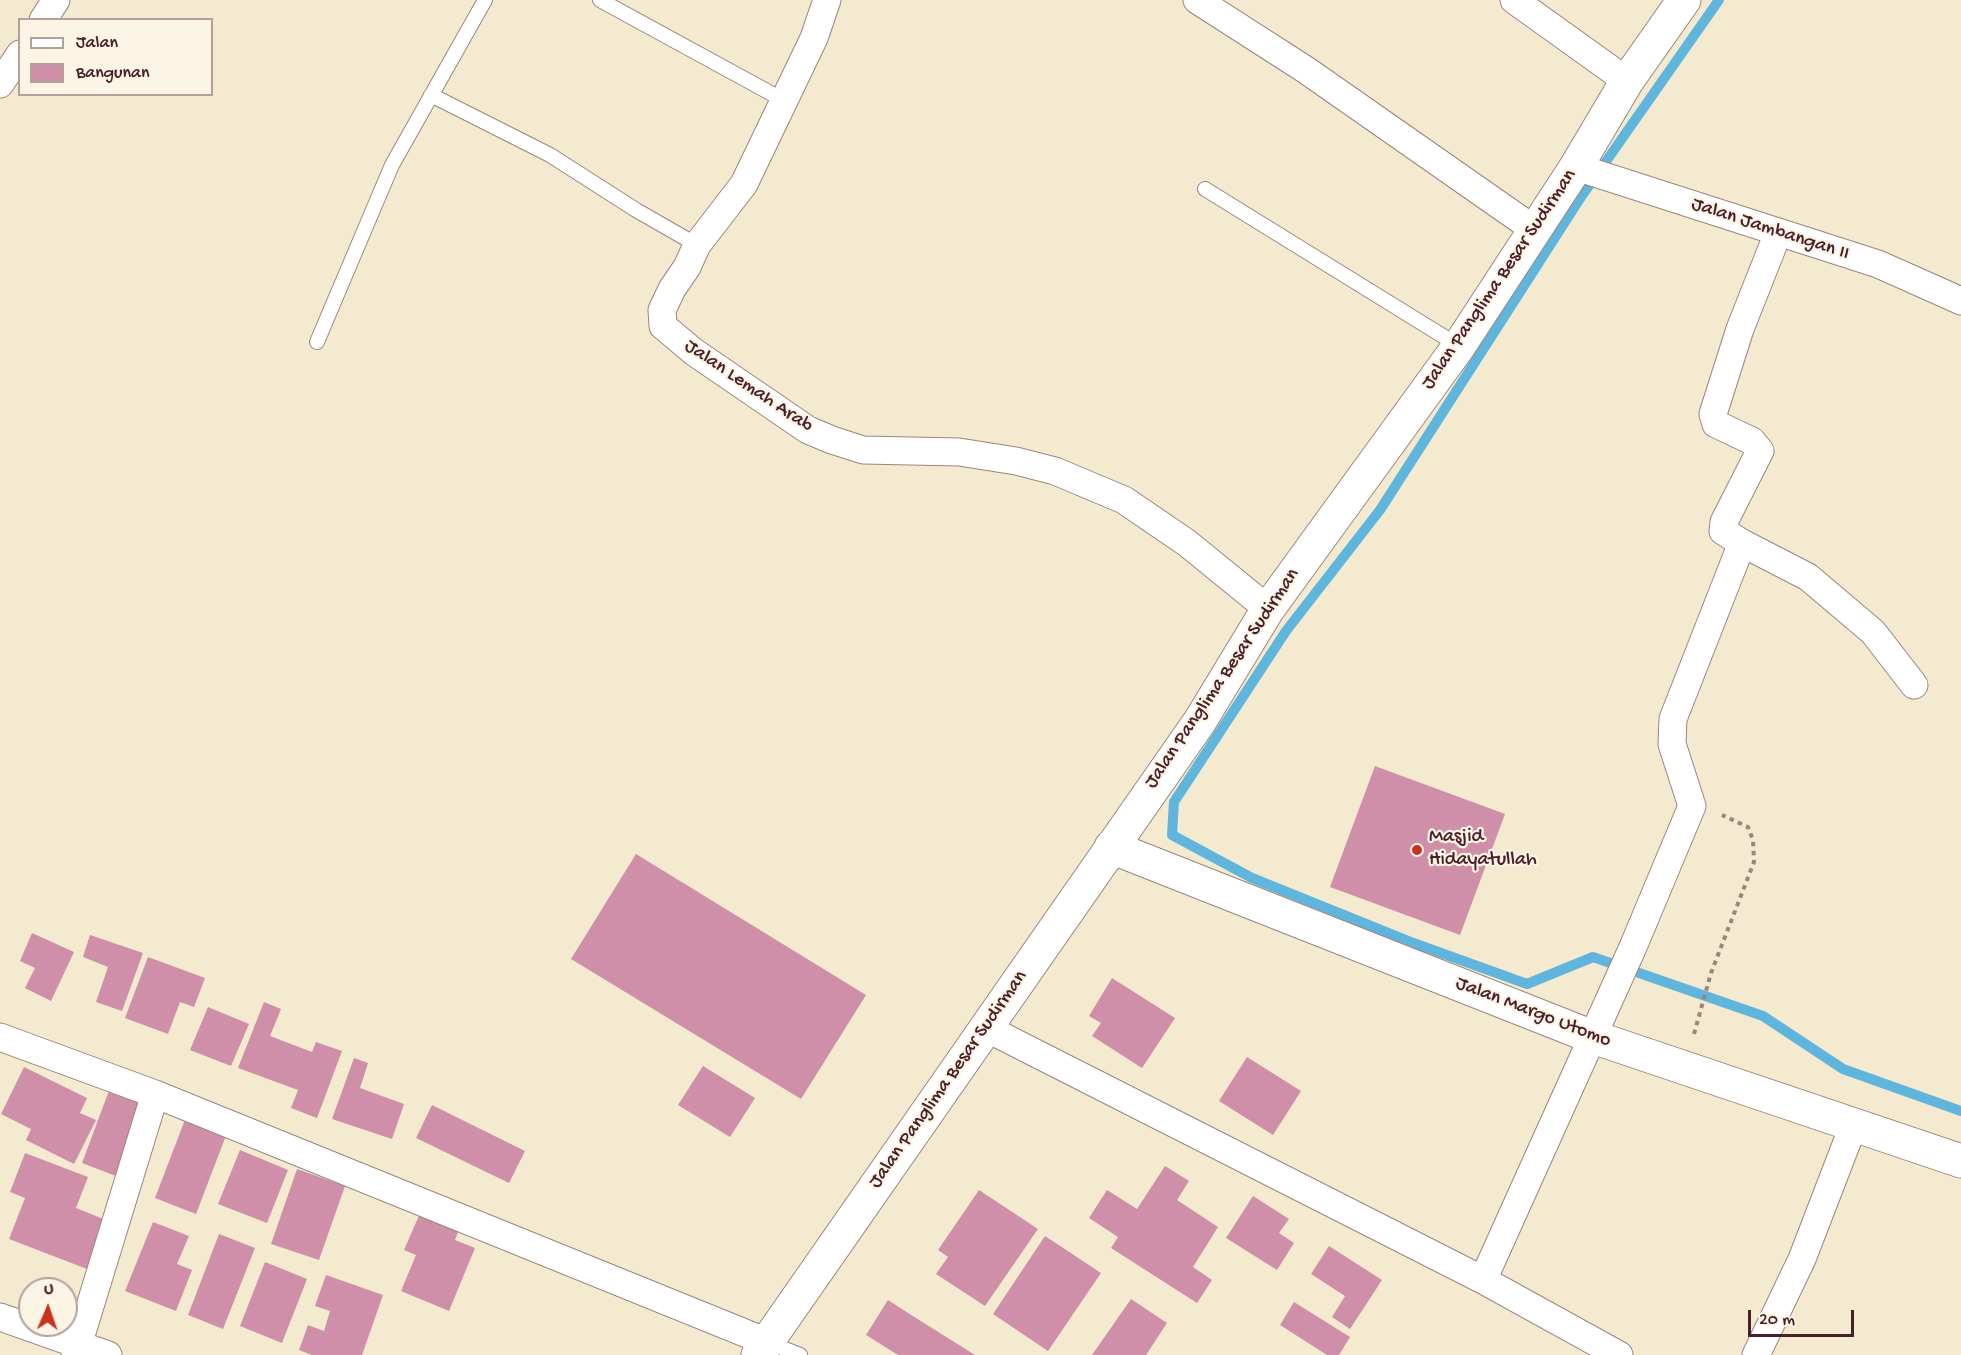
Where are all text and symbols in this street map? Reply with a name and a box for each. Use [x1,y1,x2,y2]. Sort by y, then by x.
legend [18,18,213,96]
text: Jalan [76,33,118,54]
text: Bangunan [76,63,150,84]
street label: Jalan Panglima Besar Sudirman [1417,165,1583,395]
street label: Jalan Jambangan II [1688,193,1852,267]
street label: Jalan Lemah Arab [679,335,817,439]
street label: Jalan Panglima Besar Sudirman [1140,564,1306,794]
place label: Masjid Hidayatullah [1429,826,1537,873]
marker: Masjid Hidayatullah [1410,843,1424,857]
street label: Jalan Panglima Besar Sudirman [864,966,1034,1194]
street label: Jalan Margo Utomo [1452,972,1614,1054]
north arrow [18,1277,78,1337]
text: U [44,1281,54,1300]
scale bar [1751,1298,1858,1336]
text: 20 m [1759,1310,1795,1331]

